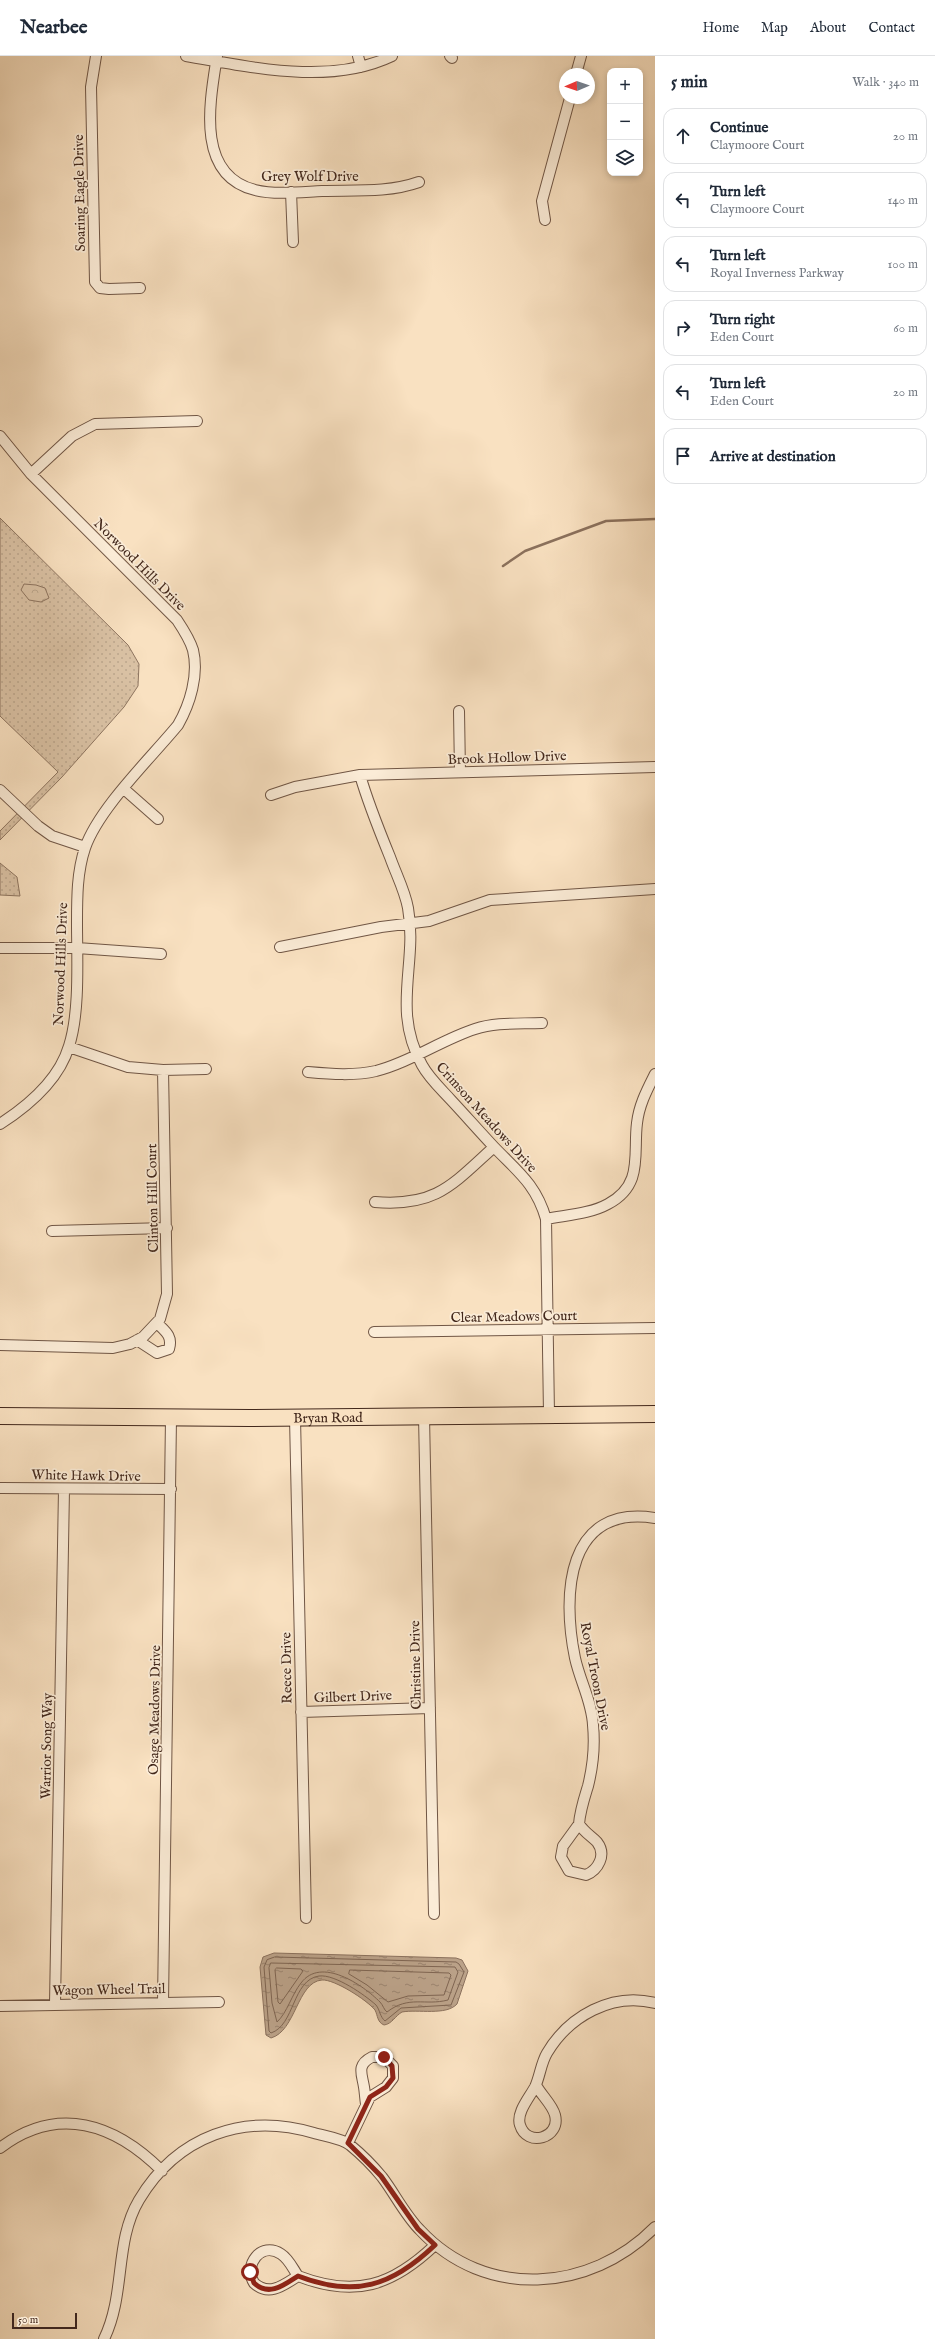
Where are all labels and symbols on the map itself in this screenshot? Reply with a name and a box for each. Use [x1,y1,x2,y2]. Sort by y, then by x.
north arrow [559,68,595,104]
street label: Soaring Eagle Drive [70,134,90,252]
street label: Grey Wolf Drive [261,168,359,186]
street label: Norwood Hills Drive [89,515,190,615]
street label: Brook Hollow Drive [447,747,567,769]
street label: Norwood Hills Drive [50,902,72,1026]
street label: Crimson Meadows Drive [432,1059,541,1177]
street label: Clinton Hill Court [143,1143,163,1253]
street label: Clear Meadows Court [451,1307,578,1327]
street label: Bryan Road [293,1409,363,1428]
street label: White Hawk Drive [31,1466,141,1486]
street label: Christine Drive [406,1620,426,1710]
street label: Royal Troon Drive [576,1620,614,1733]
street label: Reece Drive [277,1631,297,1704]
street label: Osage Meadows Drive [145,1644,165,1775]
street label: Gilbert Drive [314,1687,393,1707]
street label: Warrior Song Way [37,1693,57,1799]
street label: Wagon Wheel Trail [52,1980,166,2000]
route end [375,2048,393,2066]
route start [241,2263,259,2281]
scale bar [12,2311,77,2330]

